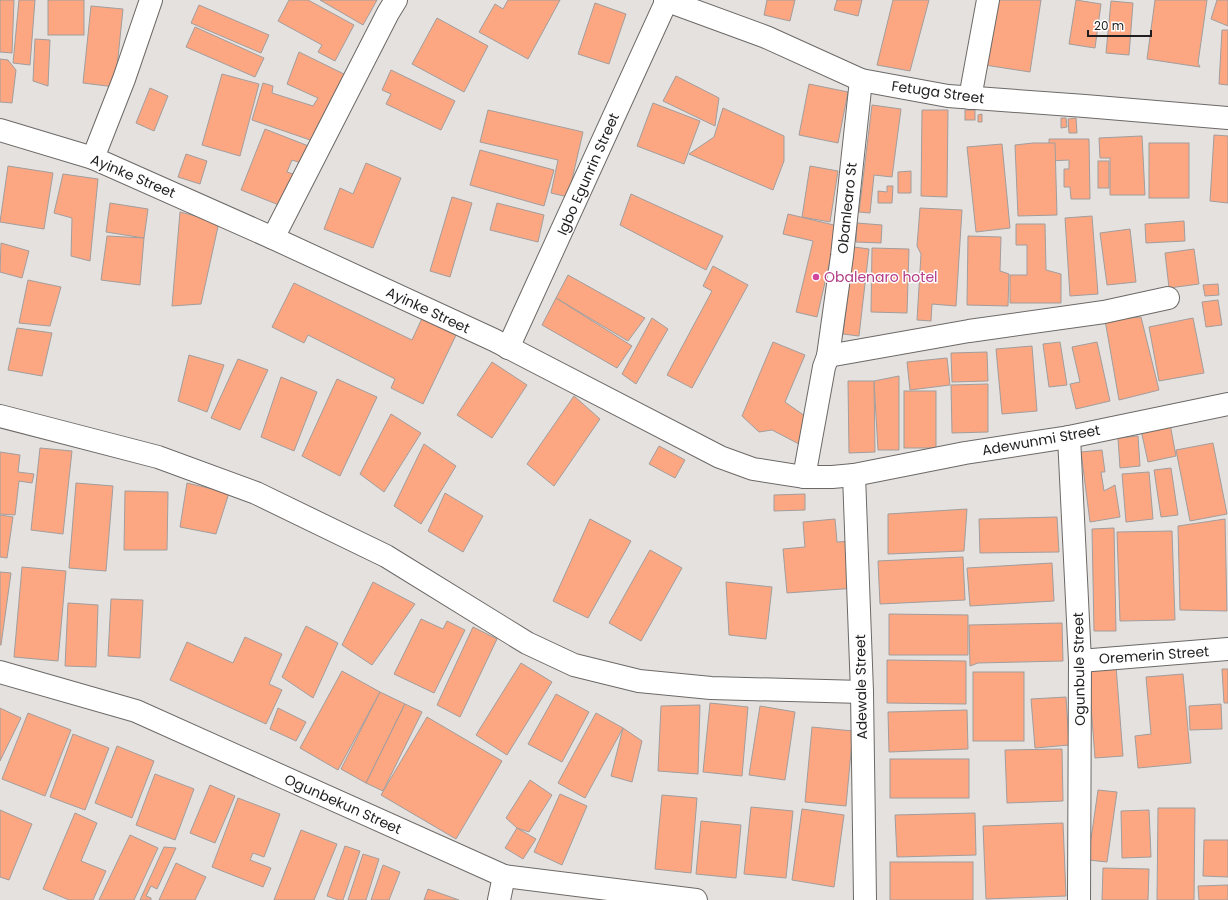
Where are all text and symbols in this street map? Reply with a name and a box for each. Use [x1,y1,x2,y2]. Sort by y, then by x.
scale bar [1088,12,1151,38]
text: 20 m [1094,17,1124,34]
street label: Fetuga Street [890,76,986,108]
street label: Igbo Egunrin Street [552,110,624,238]
street label: Ayinke Street [88,149,178,203]
street label: Obanlearo St [832,161,862,255]
place label: Obalenaro hotel [824,267,938,287]
marker: Obalenaro hotel [811,272,821,282]
street label: Ayinke Street [383,282,473,338]
street label: Adewunmi Street [980,420,1102,460]
street label: Ogunbule Street [1068,612,1090,726]
street label: Adewale Street [850,634,872,740]
street label: Oremerin Street [1098,641,1210,669]
street label: Ogunbekun Street [281,769,405,839]

